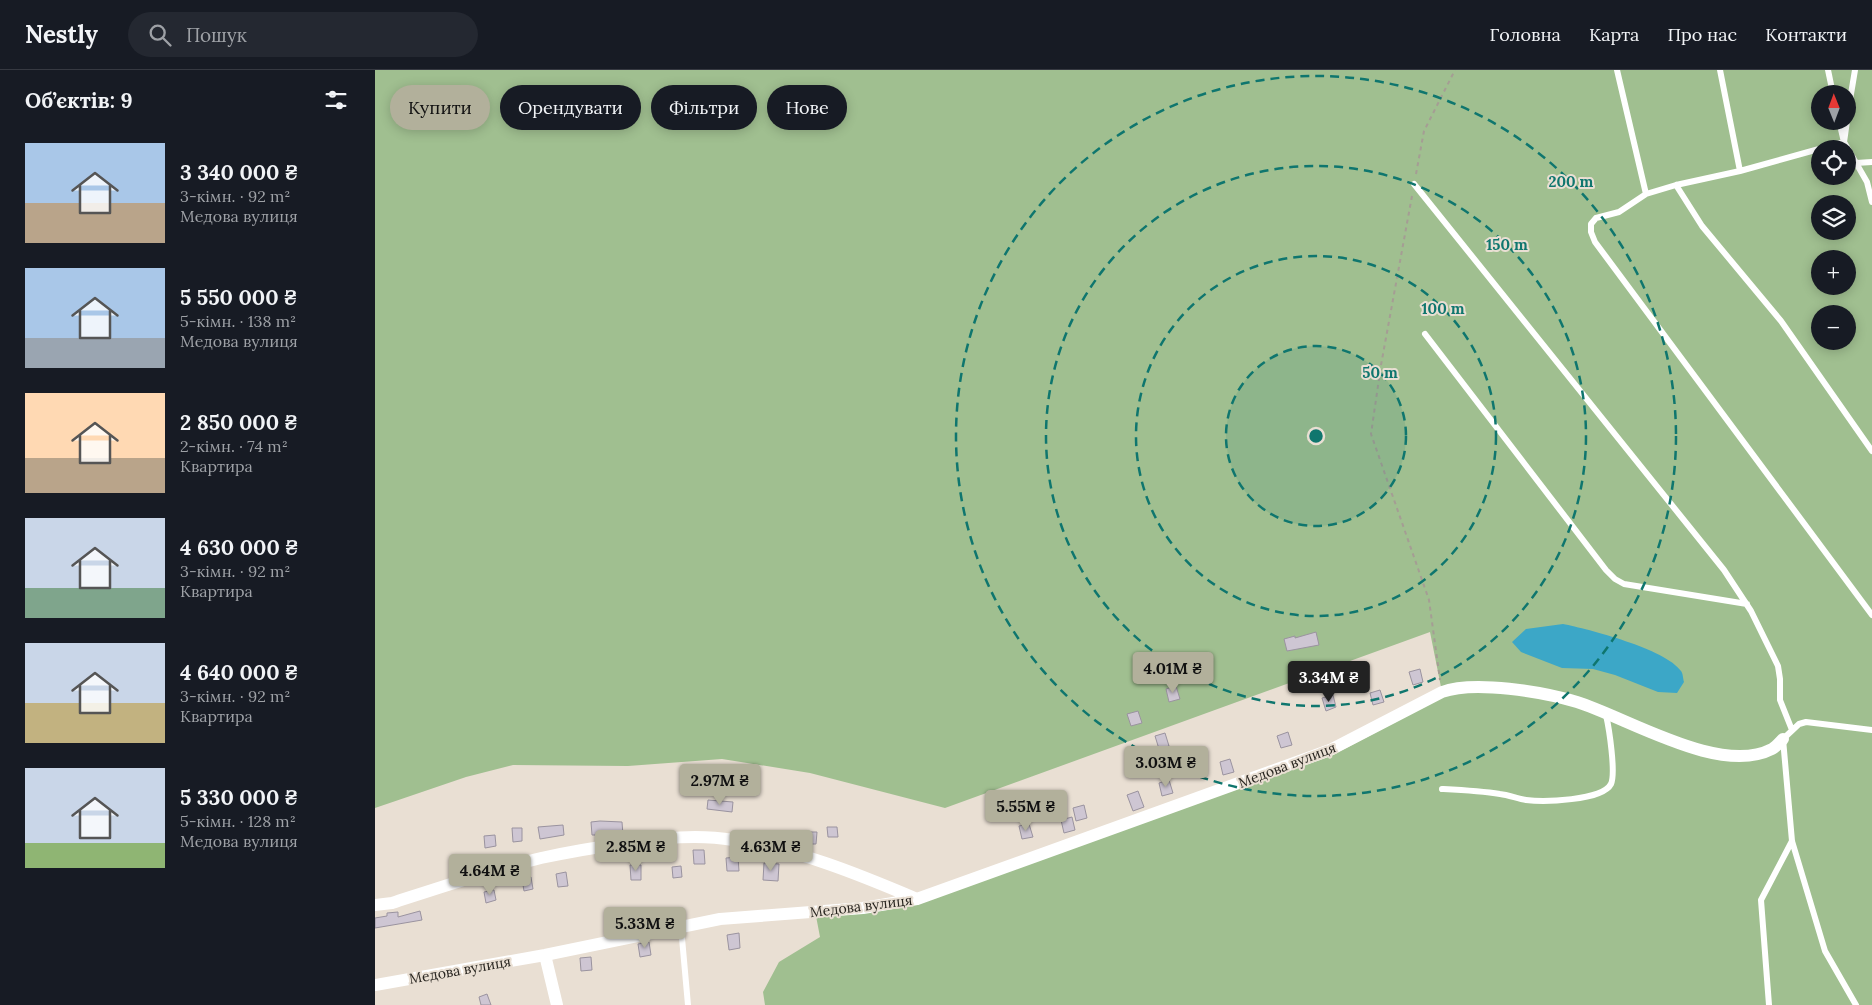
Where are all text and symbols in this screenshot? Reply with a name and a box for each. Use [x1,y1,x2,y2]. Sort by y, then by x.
search box [128,12,478,57]
text: Nestly [25,19,98,50]
icon: search [146,21,174,49]
text: Пошук [186,23,247,47]
text: Головна [1489,23,1561,46]
text: Карта [1589,23,1639,46]
text: Про нас [1667,23,1737,46]
text: Контакти [1765,23,1847,46]
chip: Купити [390,85,490,130]
chip: Орендувати [500,85,641,130]
chip: Фільтри [651,85,757,130]
chip: Нове [767,85,847,130]
north arrow [1811,85,1856,130]
map controls [1811,85,1856,350]
icon: filters [322,86,350,114]
text: Об’єктів: 9 [25,87,133,114]
button: locate [1811,140,1856,185]
text: 3 340 000 ₴ [180,159,298,186]
icon: home [65,163,125,223]
text: 200 m [1549,172,1594,191]
text: 3-кімн. · 92 m² [180,186,290,206]
button: layers [1811,195,1856,240]
text: Медова вулиця [180,206,298,226]
text: 150 m [1486,235,1528,254]
button: + [1811,250,1856,295]
text: 5 550 000 ₴ [180,284,297,311]
icon: home [65,288,125,348]
text: 100 m [1422,299,1465,318]
button: − [1811,305,1856,350]
text: 5-кімн. · 138 m² [180,311,296,331]
text: Медова вулиця [180,331,298,351]
text: 50 m [1362,363,1398,382]
text: 2 850 000 ₴ [180,409,298,436]
icon: home [65,413,125,473]
centre of rings [1307,427,1325,445]
text: 2-кімн. · 74 m² [180,436,288,456]
text: Квартира [180,456,253,476]
text: 4 630 000 ₴ [180,534,299,561]
icon: home [65,538,125,598]
text: 3-кімн. · 92 m² [180,561,290,581]
text: Квартира [180,581,253,601]
pin: 4.01M ₴ [1127,652,1219,694]
text: 4.01M ₴ [1144,658,1202,678]
text: 4 640 000 ₴ [180,659,298,686]
pin: 3.34M ₴ [1283,660,1375,703]
icon: home [65,663,125,723]
text: 3.34M ₴ [1299,667,1359,687]
text: 3-кімн. · 92 m² [180,686,290,706]
text: Квартира [180,706,253,726]
street label: Медова вулиця [1236,738,1338,792]
pin: 3.03M ₴ [1120,746,1212,788]
text: 3.03M ₴ [1135,752,1197,772]
pin: 2.97M ₴ [674,764,766,806]
text: 2.97M ₴ [691,770,749,790]
text: 5 330 000 ₴ [180,784,298,811]
icon: home [65,788,125,848]
pin: 5.55M ₴ [980,790,1072,832]
text: 5.55M ₴ [996,796,1056,816]
text: 5-кімн. · 128 m² [180,811,296,831]
pin: 2.85M ₴ [590,830,682,872]
pin: 4.63M ₴ [725,830,817,872]
text: Медова вулиця [180,831,298,851]
text: 2.85M ₴ [606,836,666,856]
text: 4.63M ₴ [741,836,801,856]
pin: 4.64M ₴ [444,854,536,896]
text: 4.64M ₴ [460,860,520,880]
street label: Медова вулиця [809,891,913,921]
pin: 5.33M ₴ [599,906,691,949]
text: 5.33M ₴ [615,913,675,933]
street label: Медова вулиця [408,952,512,988]

